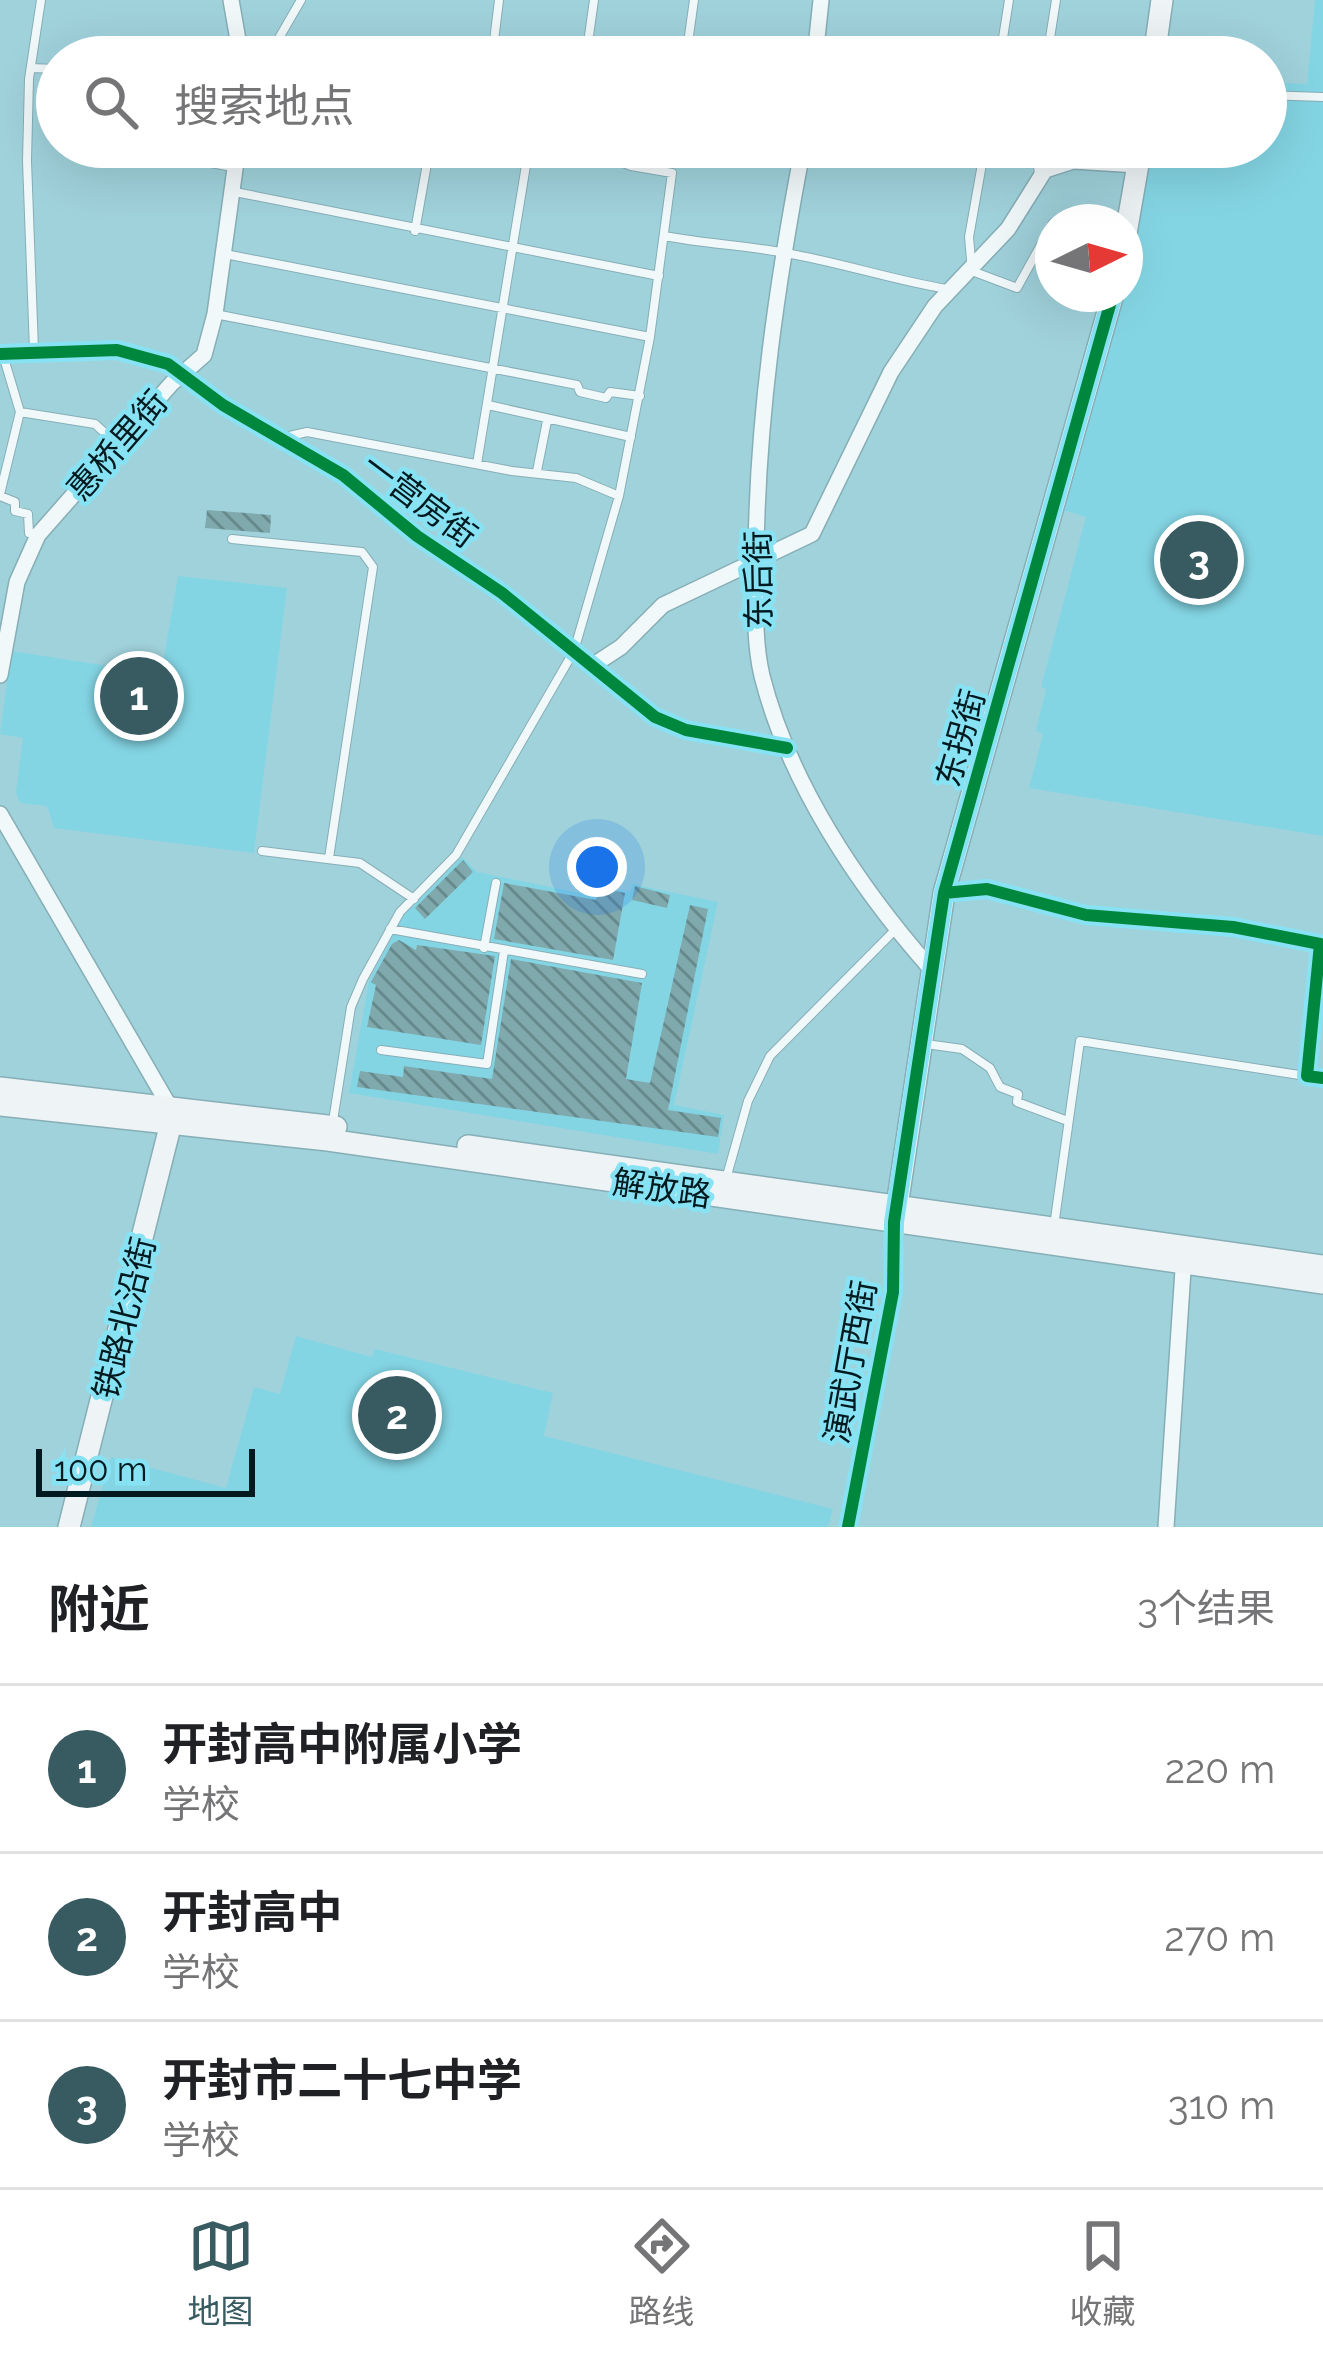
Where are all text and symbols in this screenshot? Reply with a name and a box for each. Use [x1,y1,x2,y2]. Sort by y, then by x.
search box [36,36,1287,168]
icon: search [78,69,144,135]
text: 搜索地点 [174,80,354,133]
north arrow [1035,204,1143,312]
street label: 惠桥里街 [59,383,175,508]
street label: 一营房街 [355,445,484,556]
pin: 3 [1160,515,1238,605]
street label: 东后街 [738,530,779,630]
pin: 1 [100,651,178,741]
street label: 东拐街 [928,685,993,791]
your location [567,837,627,897]
street label: 解放路 [610,1162,714,1215]
street label: 铁路北沿街 [86,1233,163,1403]
street label: 演武厅西街 [817,1277,884,1447]
pin: 2 [358,1370,436,1460]
scale bar [36,1443,255,1496]
text: 100 m [54,1450,147,1489]
text: 附近 [48,1579,150,1639]
text: 3个结果 [1137,1585,1275,1631]
text: 开封高中附属小学 [162,1718,522,1771]
text: 1 [77,1746,97,1792]
text: 220 m [1165,1746,1275,1792]
text: 学校 [162,1781,240,1827]
text: 开封高中 [162,1886,342,1939]
text: 2 [76,1914,98,1960]
text: 270 m [1164,1914,1275,1960]
text: 学校 [162,1949,240,1995]
text: 开封市二十七中学 [162,2054,522,2107]
text: 3 [76,2082,98,2128]
text: 310 m [1168,2082,1275,2128]
text: 学校 [162,2117,240,2163]
tab: 地图 [188,2213,254,2333]
tab: 路线 [629,2213,695,2333]
tab: 收藏 [1070,2213,1136,2333]

